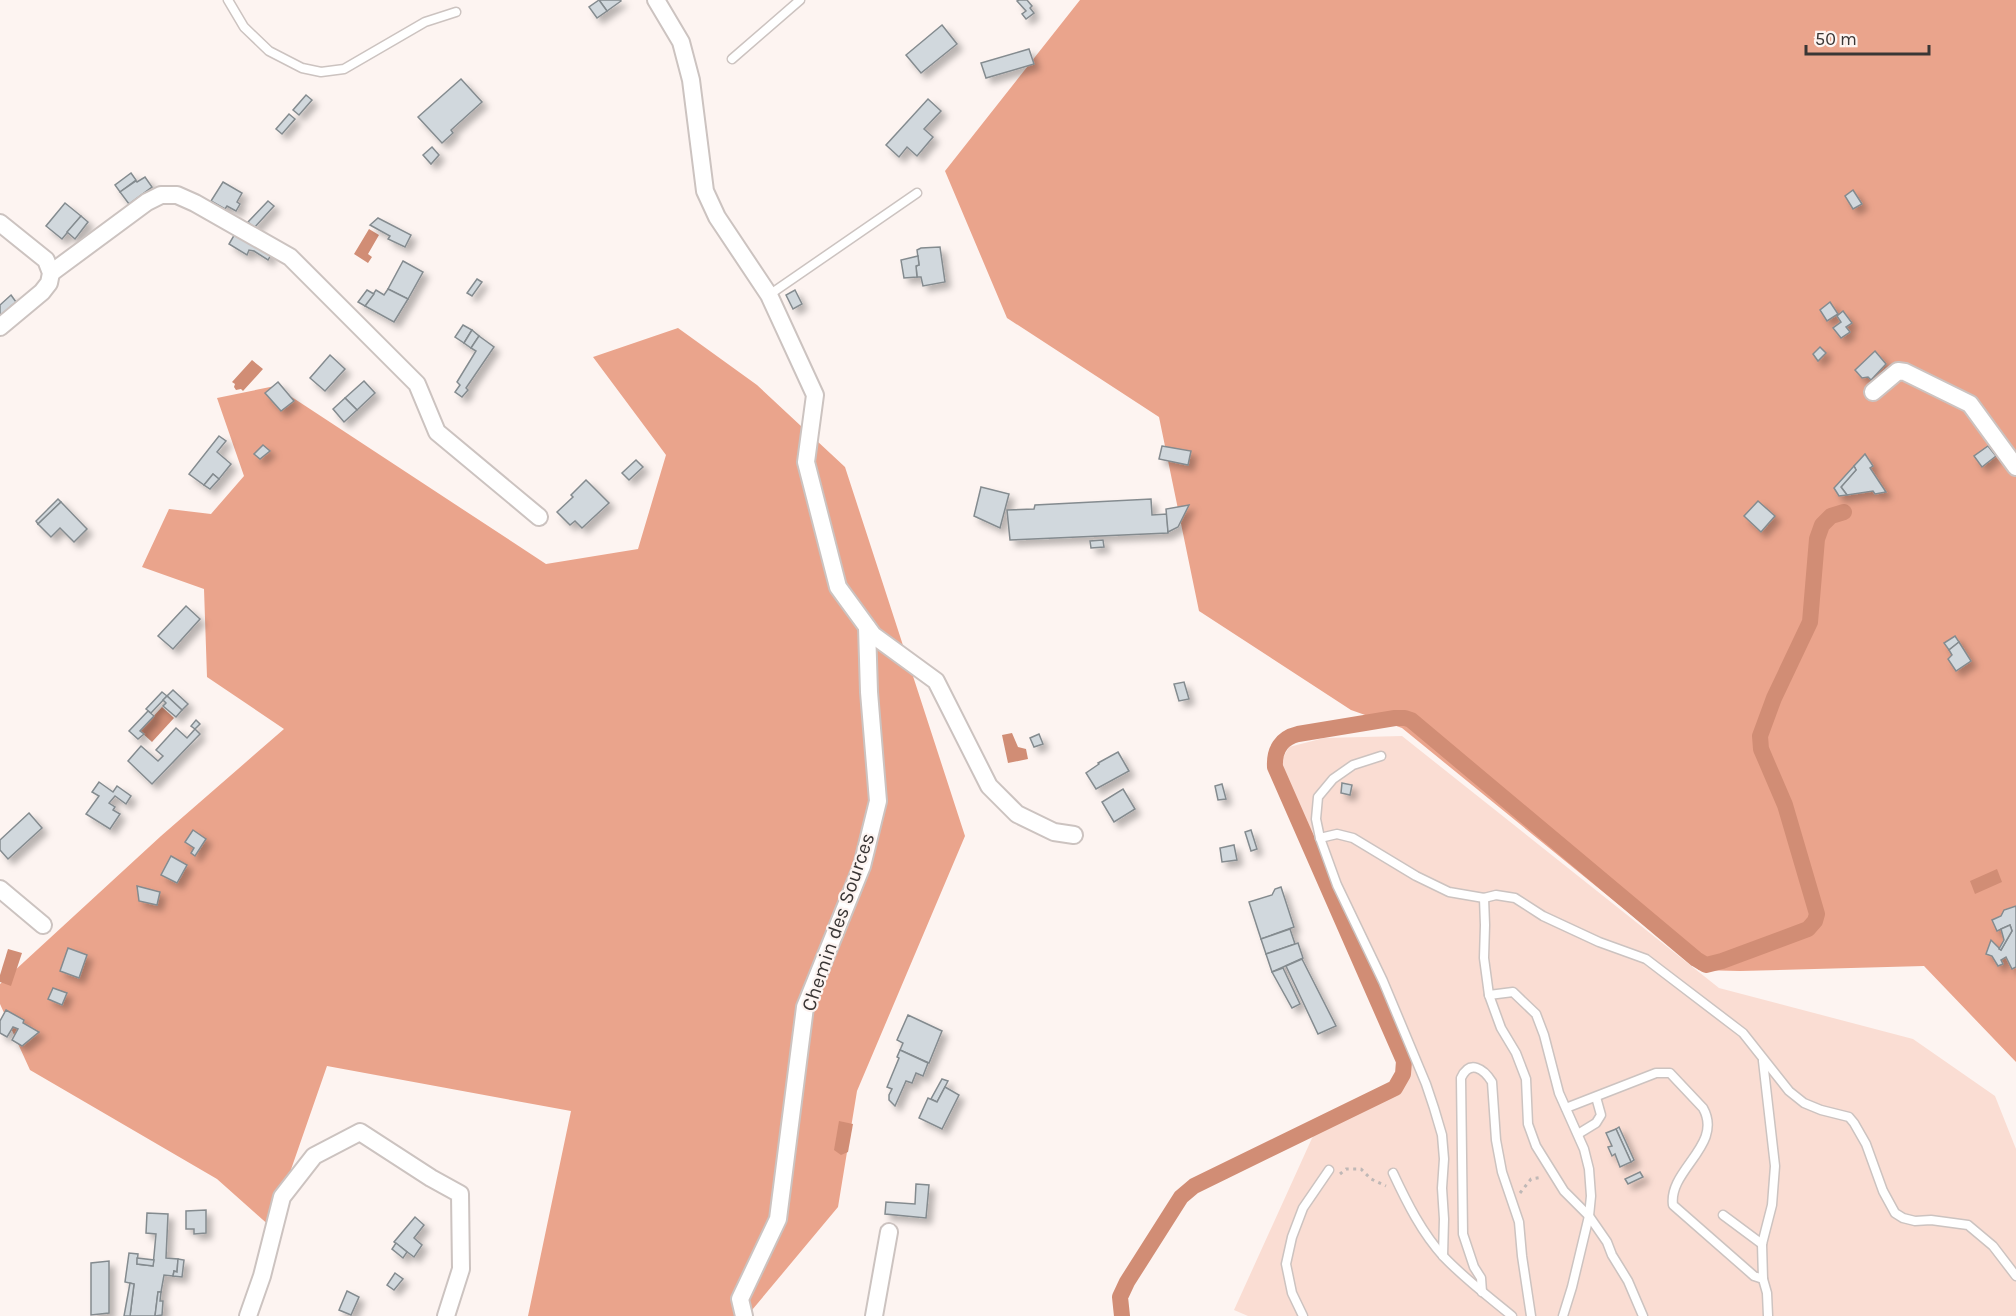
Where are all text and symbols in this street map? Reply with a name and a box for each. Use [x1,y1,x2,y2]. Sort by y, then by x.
scale bar [1806,18,1929,56]
text: 50 m [1815,28,1857,50]
street label: Chemin des Sources [797,830,879,1014]

